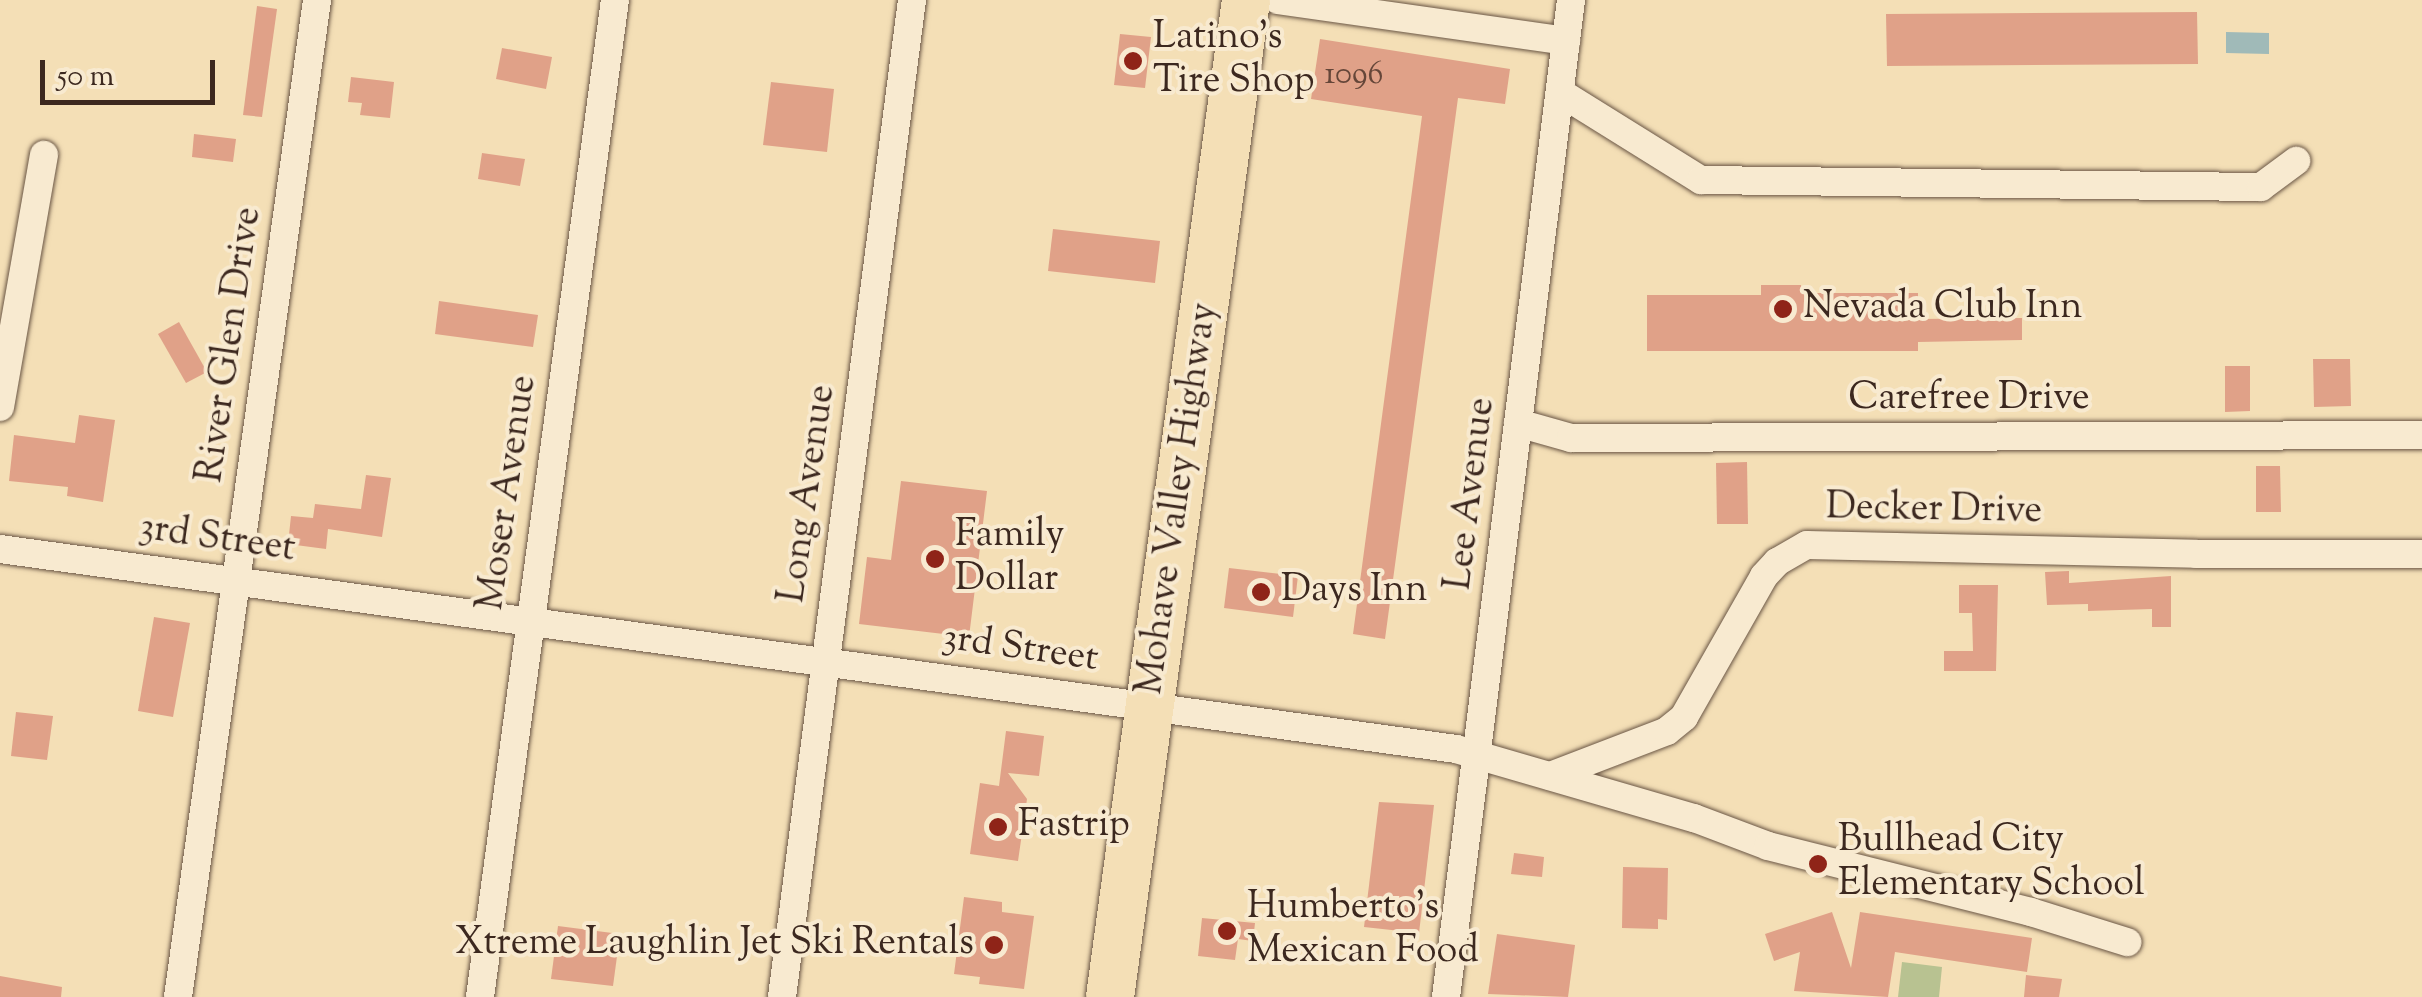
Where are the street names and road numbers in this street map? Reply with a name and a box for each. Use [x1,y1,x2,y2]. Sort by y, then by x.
street label: River Glen Drive [189,204,273,486]
street label: Mohave Valley Highway [1129,300,1229,698]
street label: Moser Avenue [470,372,548,614]
street label: Carefree Drive [1848,377,2090,423]
street label: Long Avenue [771,382,847,606]
street label: Lee Avenue [1438,395,1506,593]
street label: Decker Drive [1825,486,2043,536]
street label: 3rd Street [136,507,298,573]
street label: 3rd Street [939,617,1101,683]

